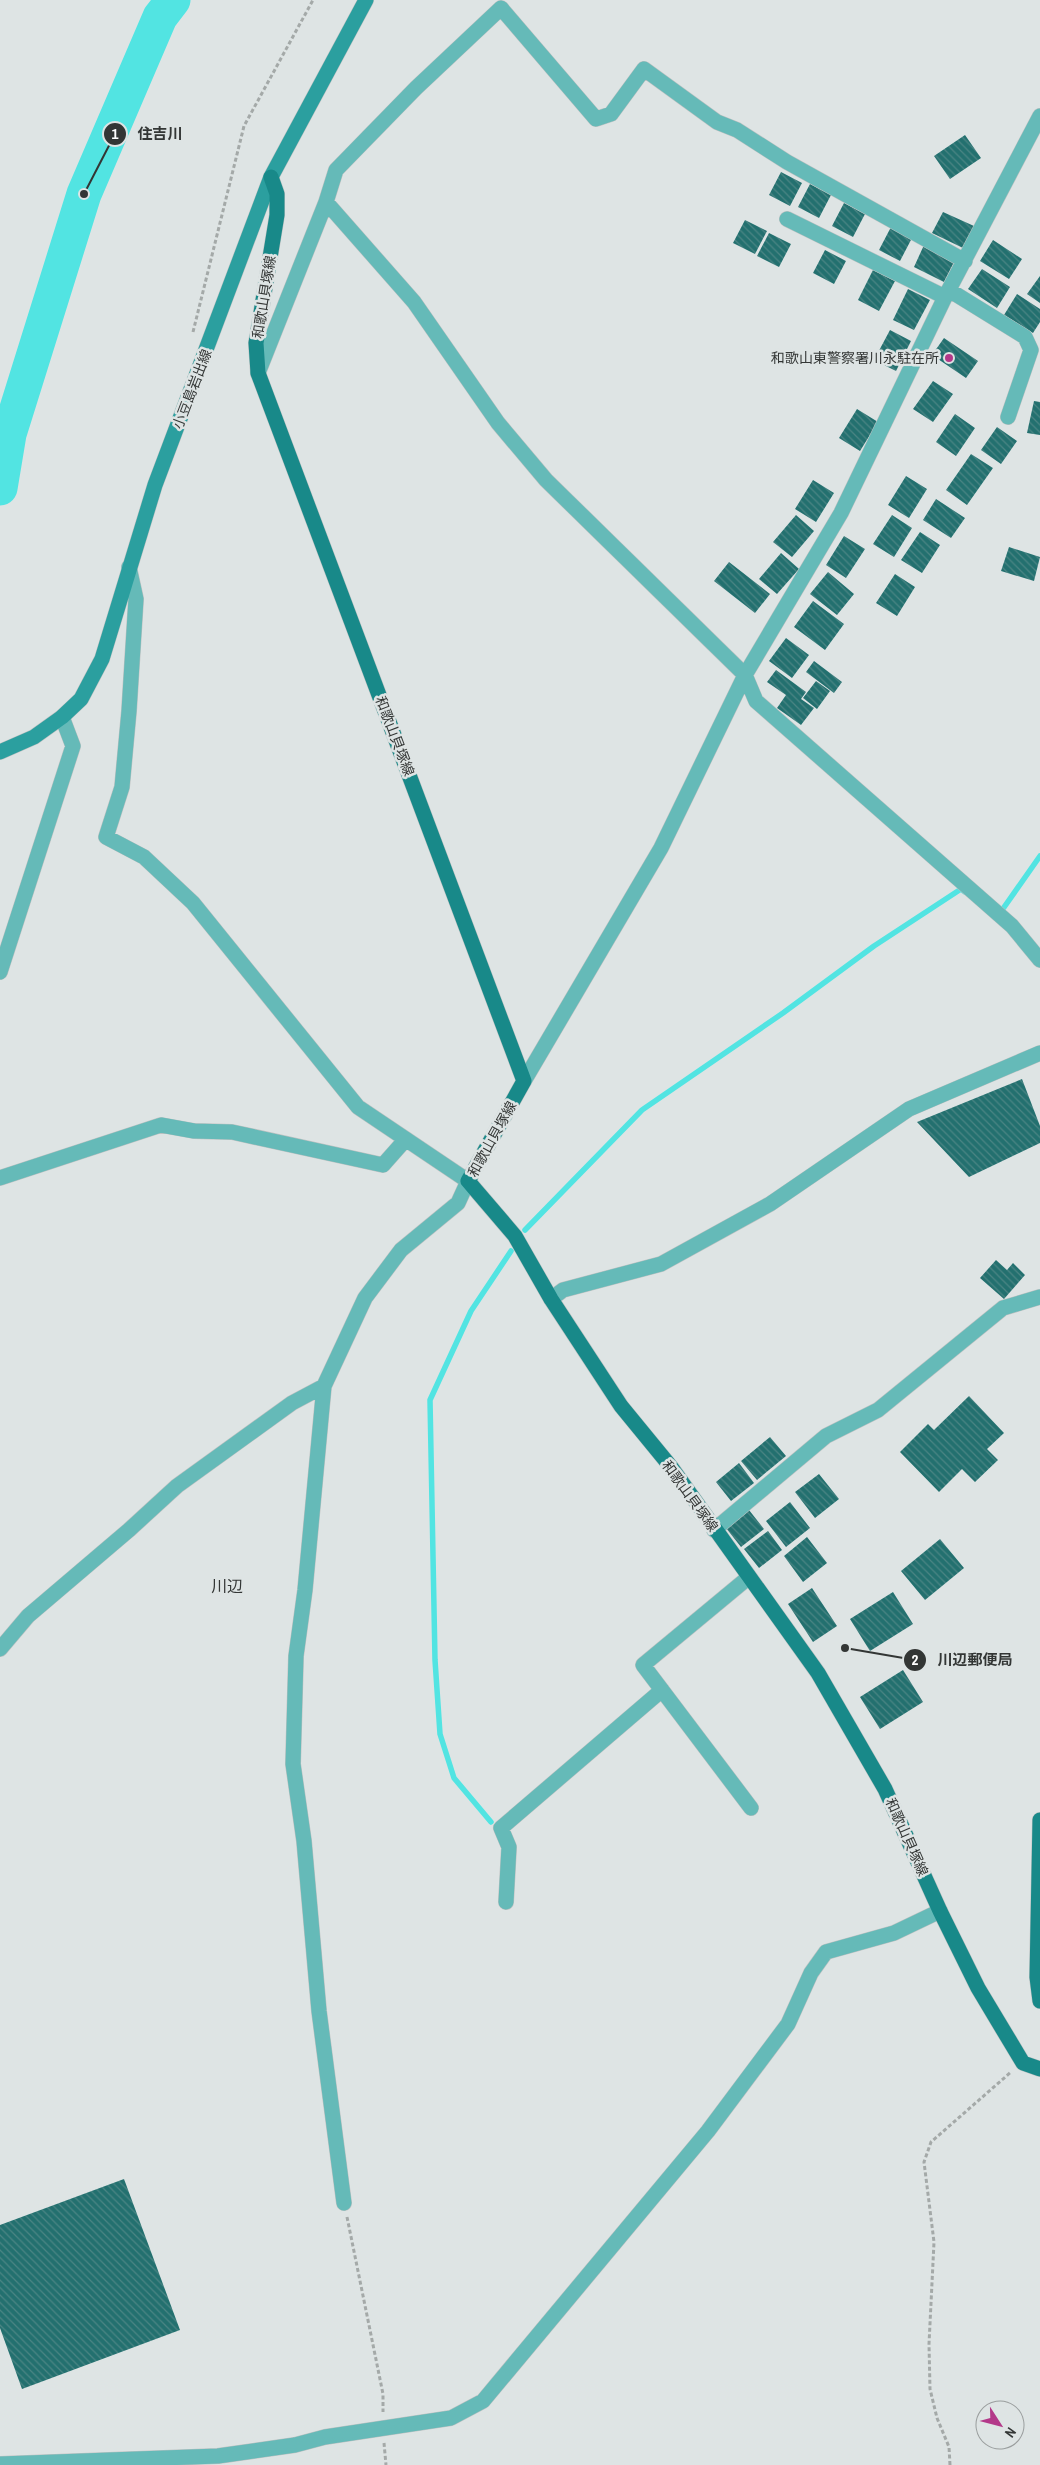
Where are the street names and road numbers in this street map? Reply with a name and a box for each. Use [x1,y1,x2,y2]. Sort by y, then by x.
street label: 和歌山貝塚線 [249,254,279,340]
street label: 小豆島岩出線 [169,347,215,431]
street label: 和歌山貝塚線 [372,694,418,778]
street label: 和歌山貝塚線 [464,1098,520,1180]
street label: 和歌山貝塚線 [658,1457,722,1535]
street label: 和歌山貝塚線 [882,1795,932,1879]

